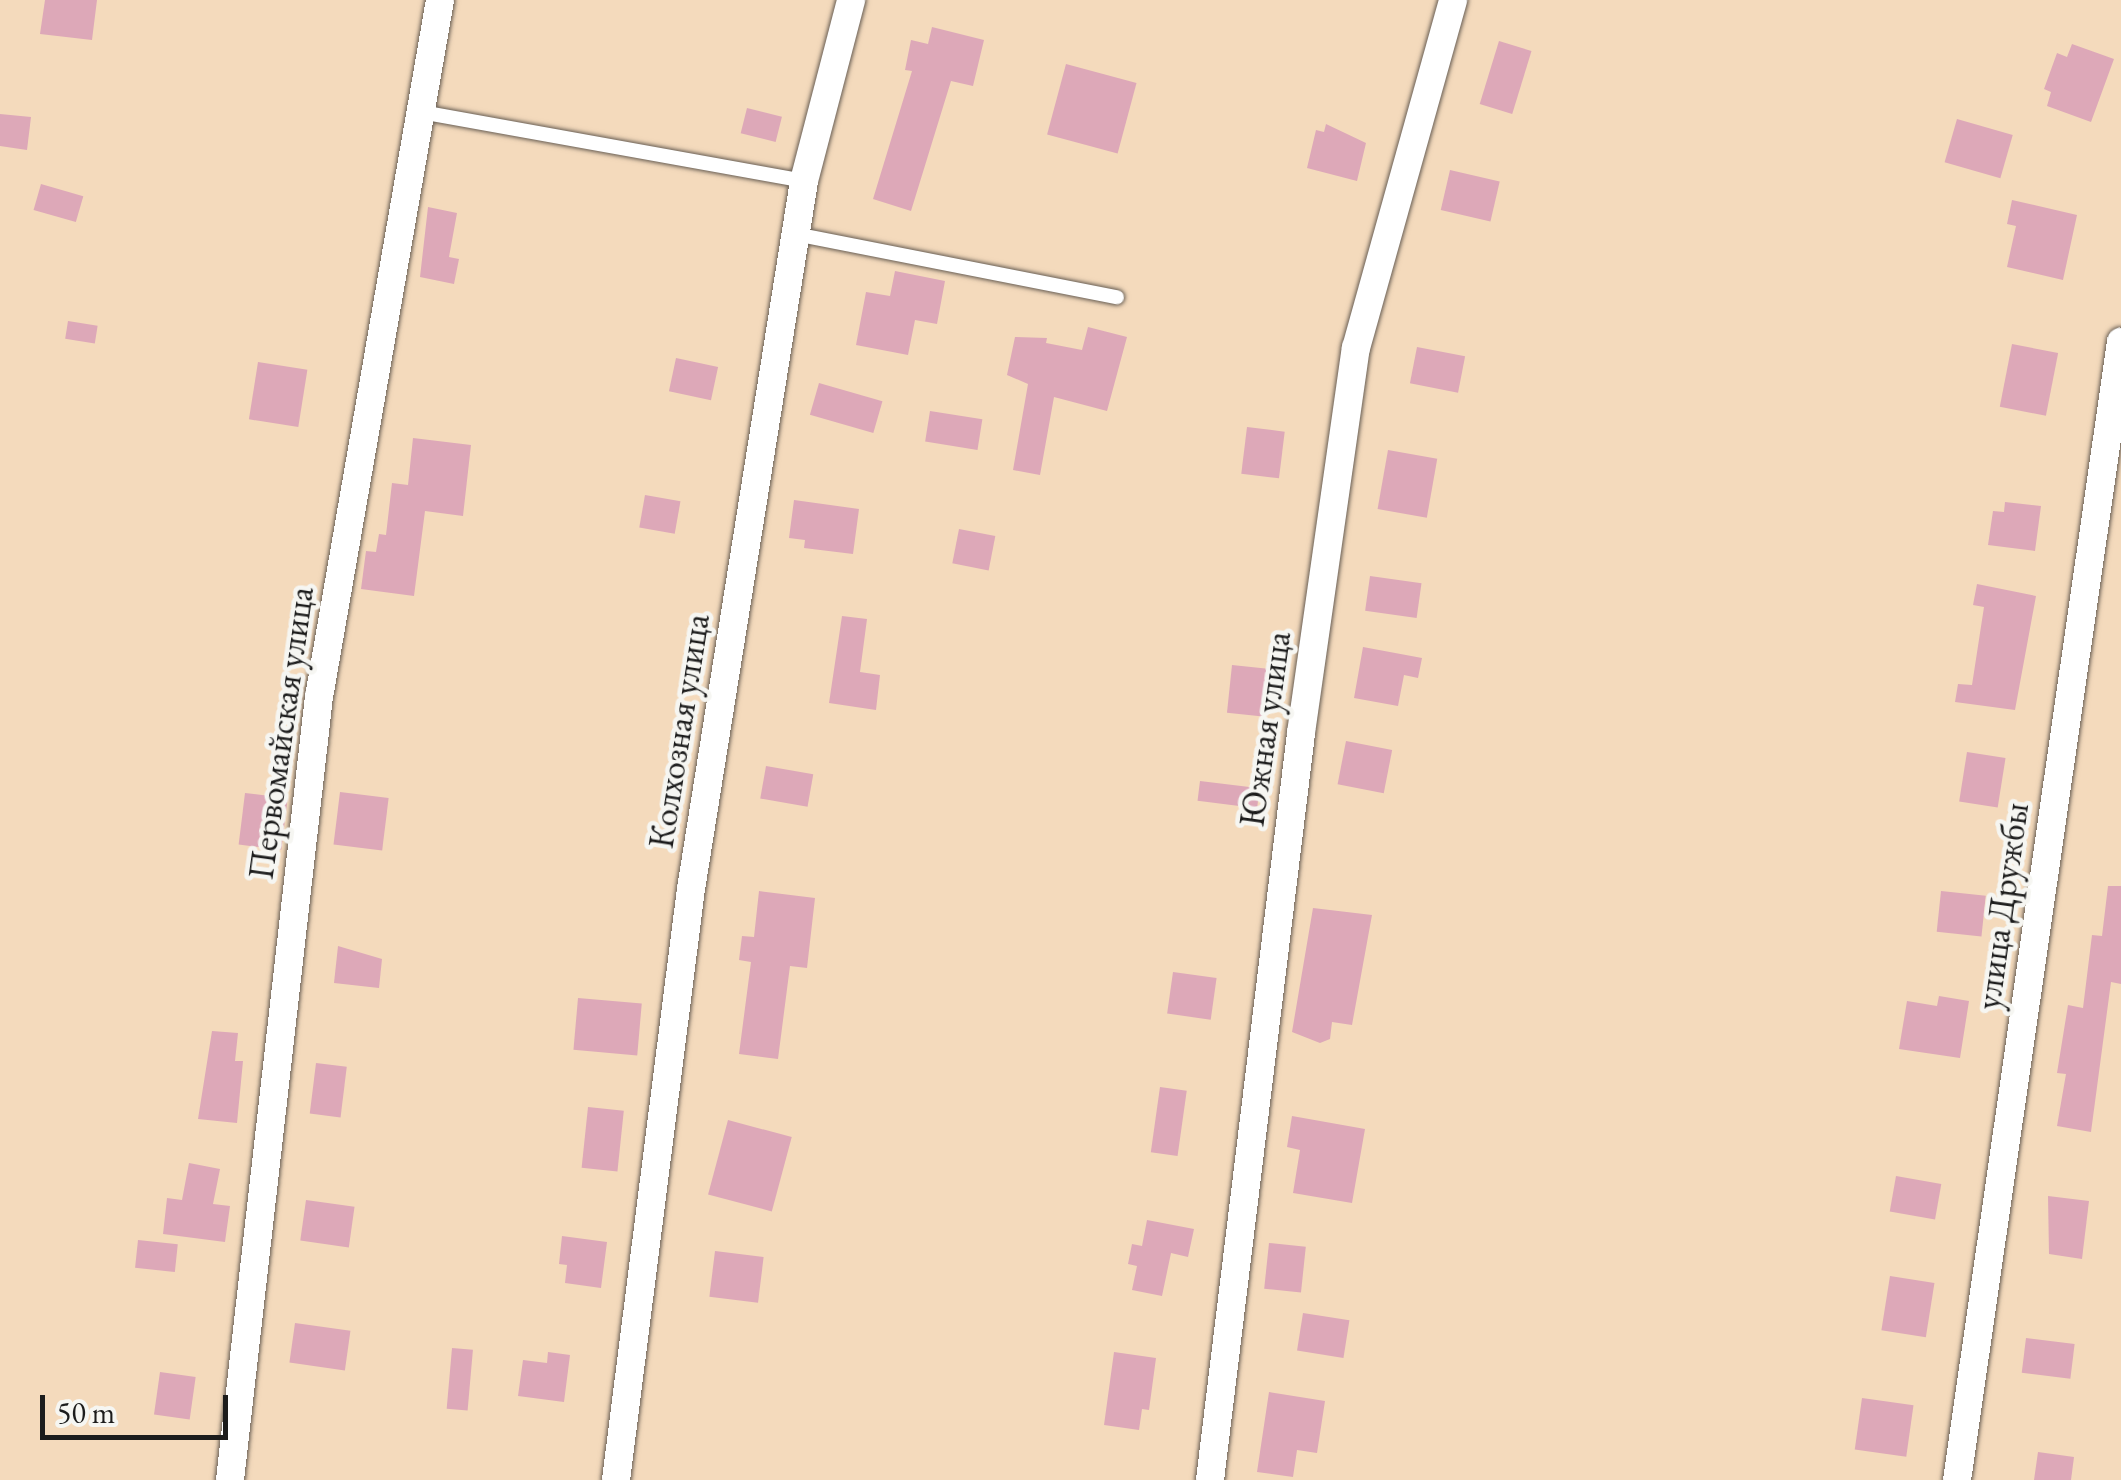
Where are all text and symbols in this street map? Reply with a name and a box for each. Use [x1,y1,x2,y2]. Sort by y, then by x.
street label: Первомайская улица [240,584,322,882]
street label: Колхозная улица [640,611,718,851]
street label: Южная улица [1230,628,1300,830]
street label: улица Дружбы [1967,800,2037,1012]
scale bar [45,1375,232,1437]
text: 50 m [57,1393,115,1432]

